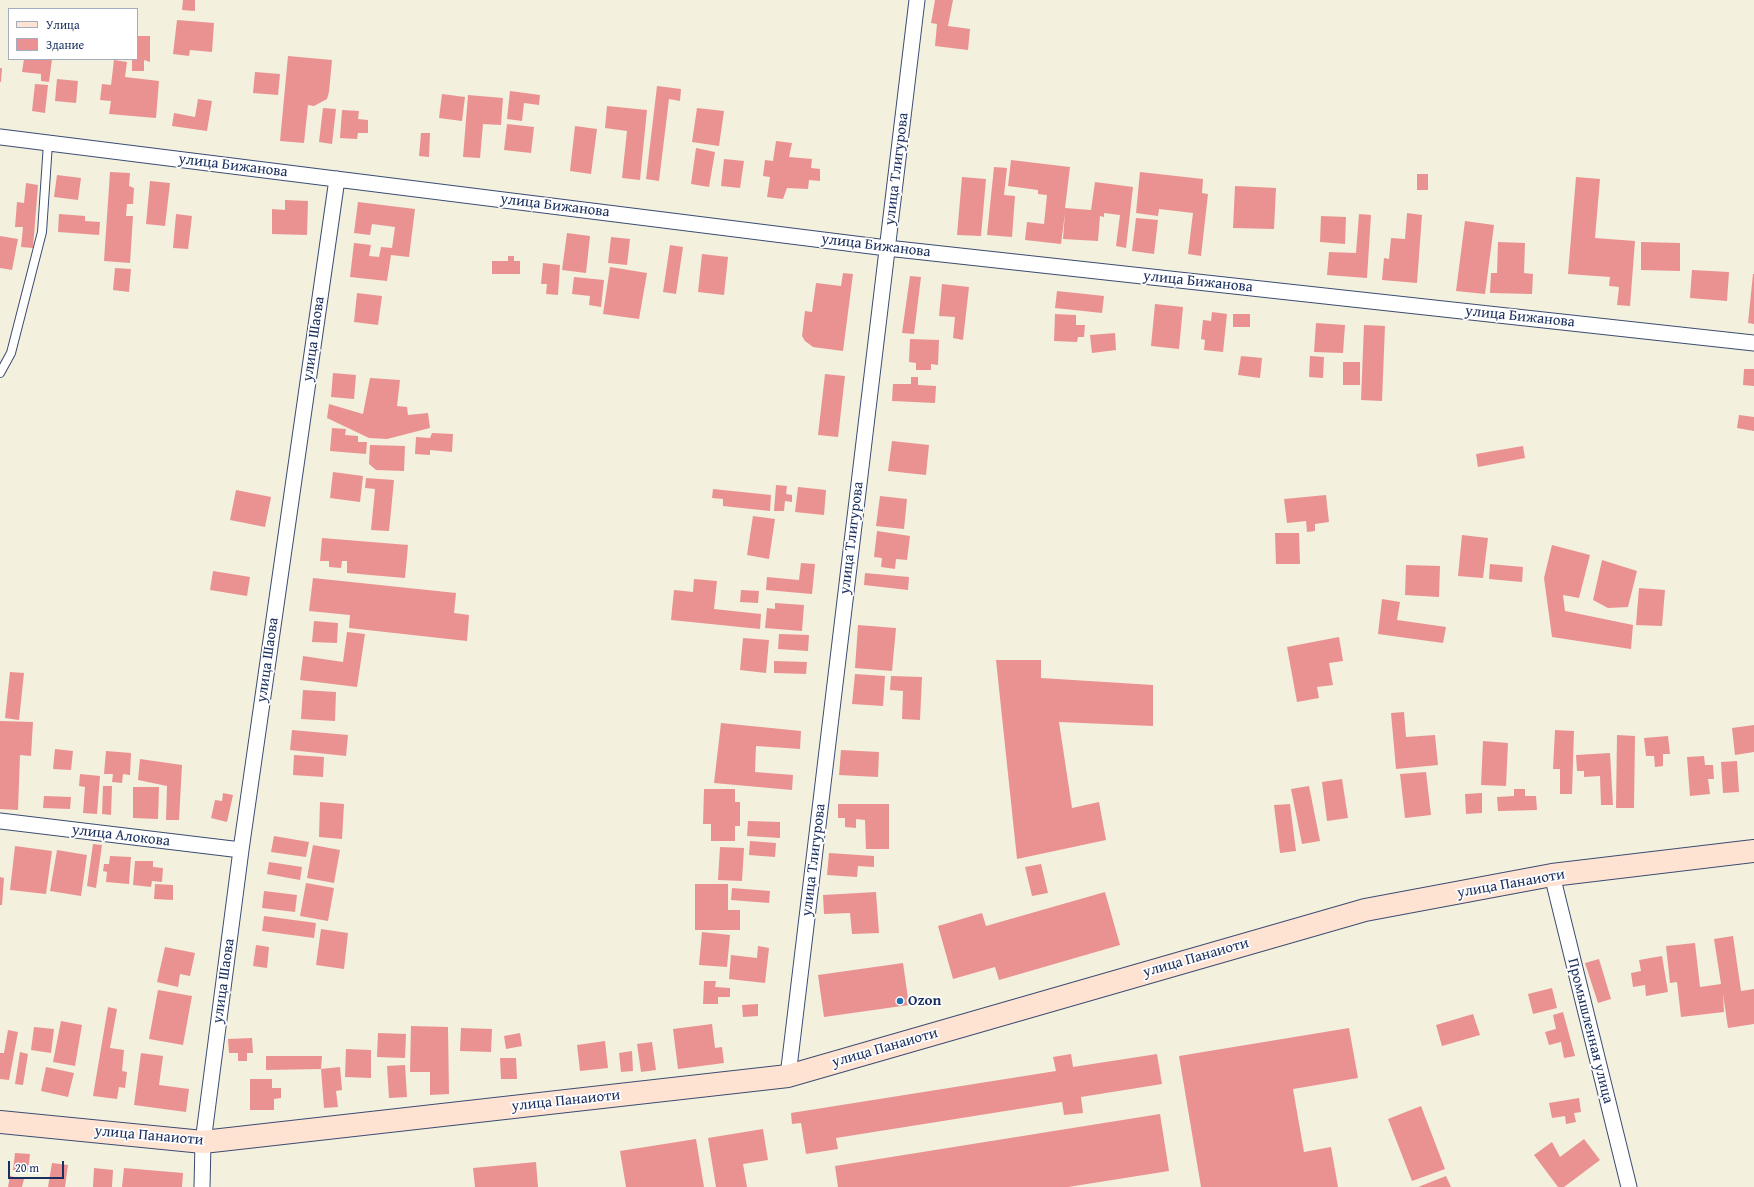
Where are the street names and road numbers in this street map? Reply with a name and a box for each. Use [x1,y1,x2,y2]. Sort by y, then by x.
street label: улица Тлигурова [881,112,913,226]
street label: улица Бижанова [177,150,289,182]
street label: улица Бижанова [499,190,611,222]
street label: улица Бижанова [820,230,932,262]
street label: улица Бижанова [1142,267,1254,297]
street label: улица Шаова [299,295,329,383]
street label: улица Бижанова [1464,302,1576,332]
street label: улица Тлигурова [836,481,868,595]
street label: улица Шаова [253,616,283,704]
street label: улица Тлигурова [798,803,830,917]
street label: улица Алокова [71,821,171,851]
street label: улица Панаиоти [1456,866,1566,902]
street label: улица Панаиоти [1141,934,1251,982]
street label: улица Шаова [209,937,239,1025]
street label: Промышленная улица [1563,956,1617,1106]
street label: улица Панаиоти [830,1024,940,1072]
street label: улица Панаиоти [511,1086,621,1116]
street label: улица Панаиоти [94,1122,204,1150]

